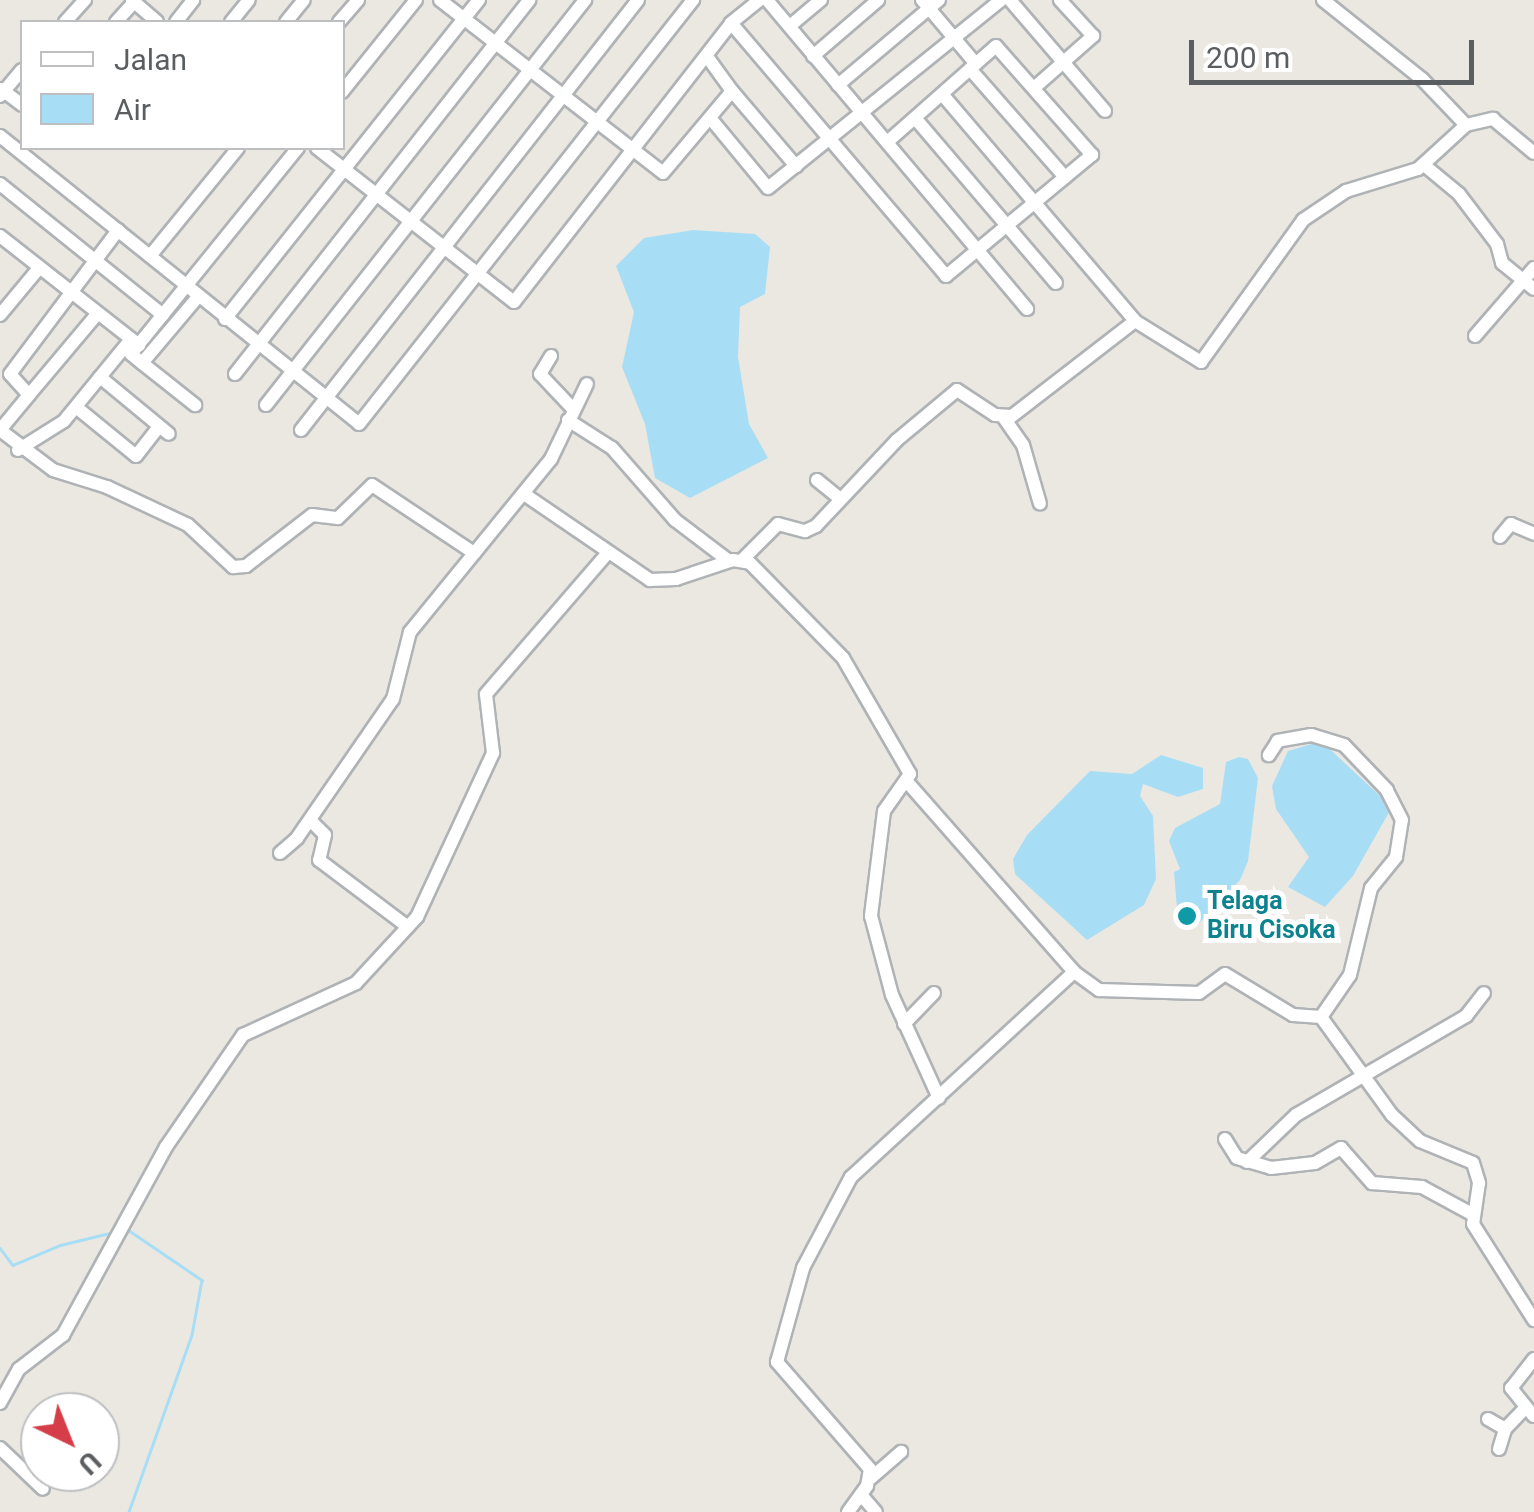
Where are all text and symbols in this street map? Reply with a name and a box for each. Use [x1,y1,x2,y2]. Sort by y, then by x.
legend [20,20,345,150]
scale bar [1194,20,1479,82]
text: 200 m [1206,40,1290,75]
text: Jalan [114,42,187,77]
text: Air [114,92,151,127]
place label: Telaga Biru Cisoka [1207,887,1336,946]
marker: Telaga Biru Cisoka [1176,905,1198,927]
north arrow [20,1392,120,1492]
text: U [71,1444,107,1481]

